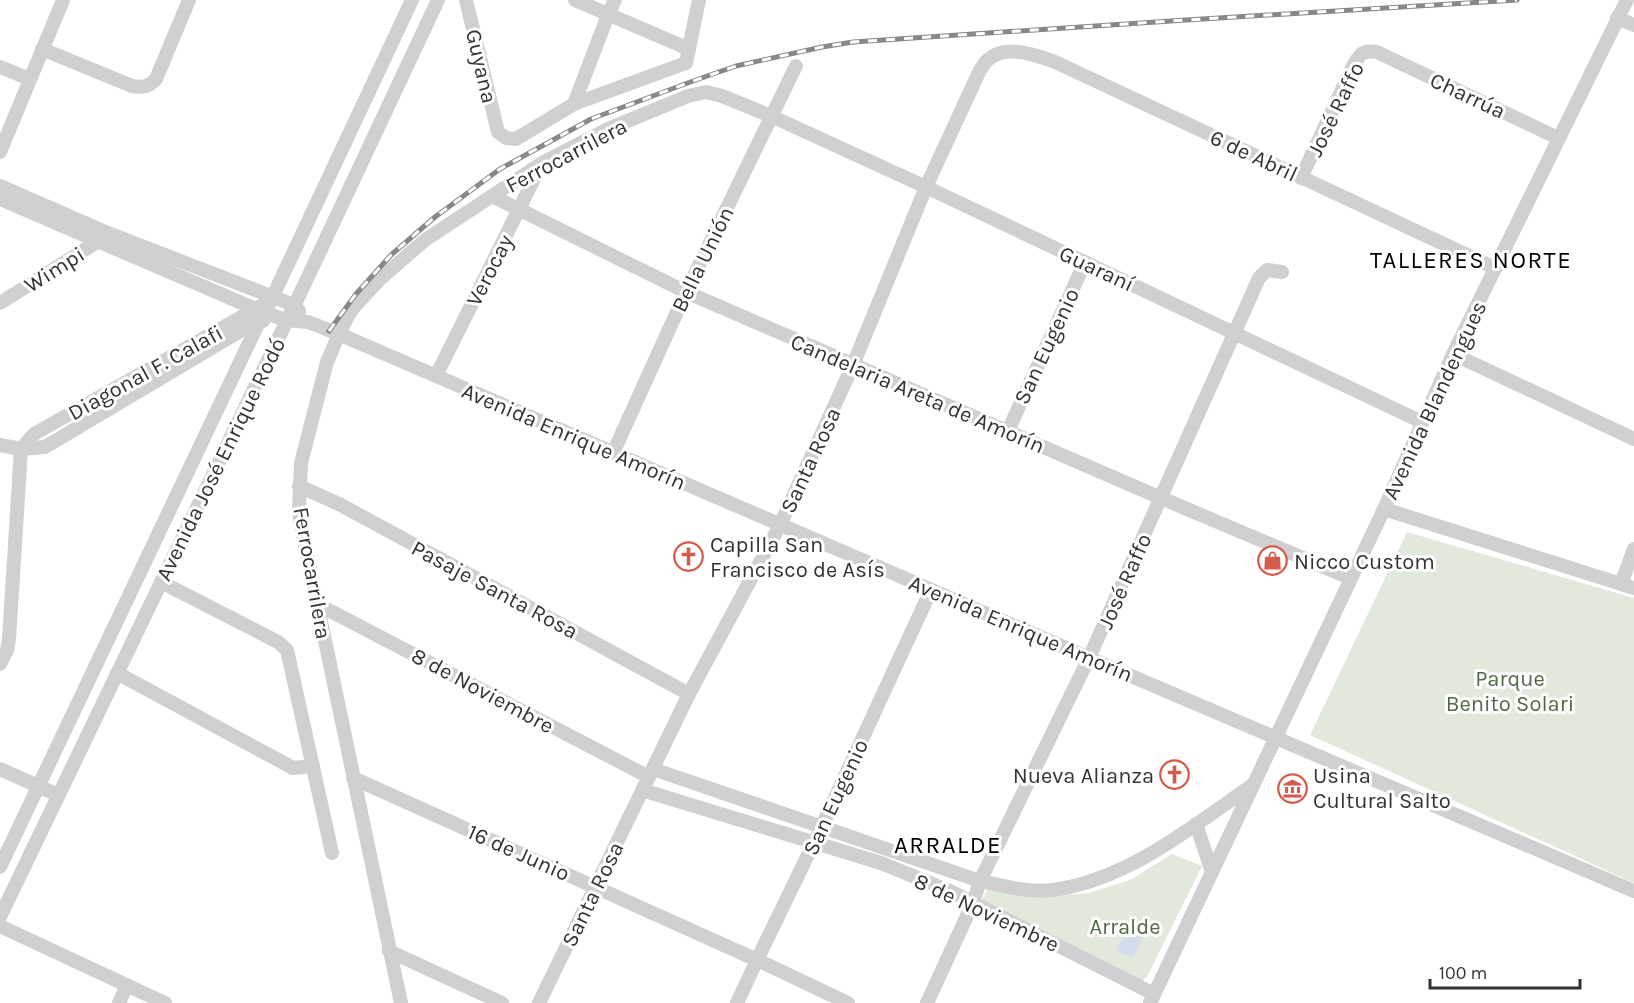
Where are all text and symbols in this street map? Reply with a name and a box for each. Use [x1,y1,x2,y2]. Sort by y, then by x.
street label: Guyana [460,27,502,106]
street label: José Raffo [1302,58,1370,161]
street label: Charrúa [1426,67,1509,125]
street label: Ferrocarrilera [501,113,632,199]
street label: 6 de Abril [1206,124,1302,187]
street label: Bella Unión [666,202,740,316]
street label: Verocay [461,230,519,311]
street label: Guaraní [1055,240,1138,298]
street label: Wimpi [20,241,90,298]
district label: TALLERES NORTE [1370,246,1572,274]
street label: San Eugenio [1009,284,1085,409]
street label: Avenida Blandengues [1377,297,1492,504]
street label: Diagonal F. Calafi [64,320,227,426]
street label: Candelaria Areta de Amorín [787,329,1049,459]
street label: Avenida José Enrique Rodó [151,334,291,585]
street label: Avenida Enrique Amorín [458,378,689,496]
street label: Santa Rosa [775,404,847,517]
street label: Ferrocarrilera [288,505,336,641]
street label: José Raffo [1092,530,1157,633]
place label: Capilla San Francisco de Asís [710,532,885,583]
street label: Pasaje Santa Rosa [407,535,582,645]
church icon: Capilla San Francisco de Asís [673,541,705,573]
shop icon: Nicco Custom [1257,545,1289,577]
place label: Nicco Custom [1294,549,1435,575]
street label: Avenida Enrique Amorín [905,570,1136,688]
street label: 8 de Noviembre [407,643,558,739]
park label: Parque Benito Solari [1446,666,1574,717]
street label: San Eugenio [798,735,874,860]
church icon: Nueva Alianza [1159,759,1191,791]
place label: Nueva Alianza [1013,763,1154,789]
place label: Usina Cultural Salto [1313,763,1451,814]
museum icon: Usina Cultural Salto [1276,772,1308,804]
street label: 16 de Junio [464,819,574,887]
district label: ARRALDE [894,831,1002,859]
street label: Santa Rosa [556,838,629,951]
street label: 8 de Noviembre [910,868,1063,958]
park label: Arralde [1089,914,1161,940]
scale bar [1430,952,1580,990]
text: 100 m [1439,962,1487,984]

